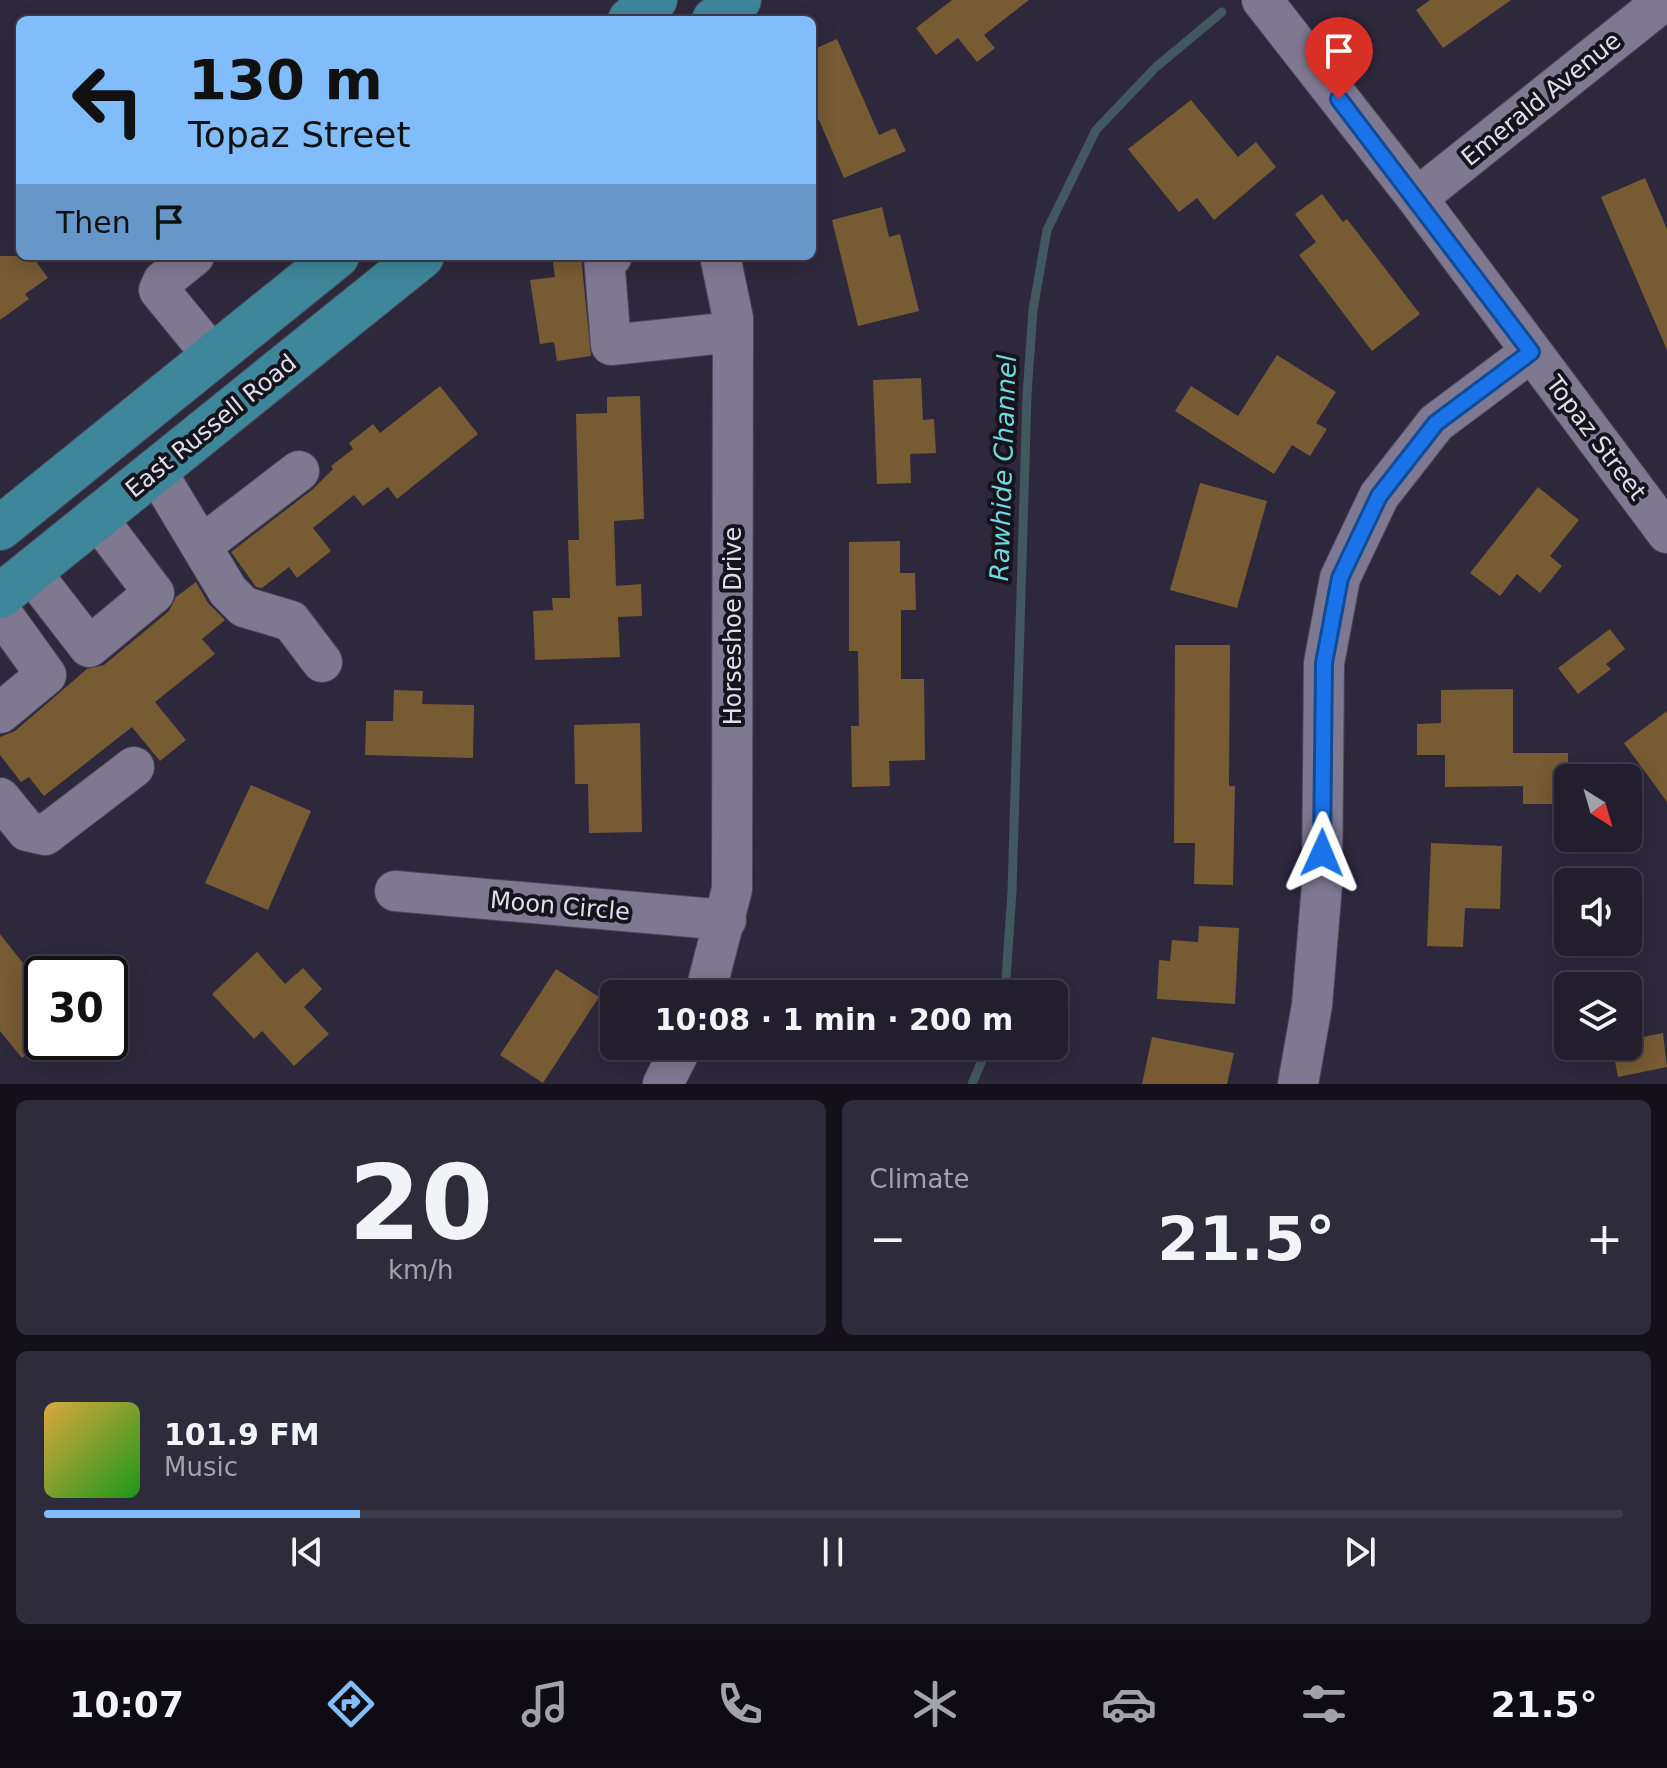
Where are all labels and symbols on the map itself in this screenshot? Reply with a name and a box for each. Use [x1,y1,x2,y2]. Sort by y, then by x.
pin [1305,17,1373,99]
street label: Emerald Avenue [1456,26,1626,172]
street label: East Russell Road [120,349,302,503]
water label: Rawhide Channel [984,354,1022,582]
street label: Topaz Street [1540,370,1652,506]
street label: Horseshoe Drive [719,527,747,725]
north arrow [1554,764,1642,852]
position arrow [1280,811,1364,895]
street label: Moon Circle [489,886,631,926]
speed limit sign: 30 [24,956,128,1060]

